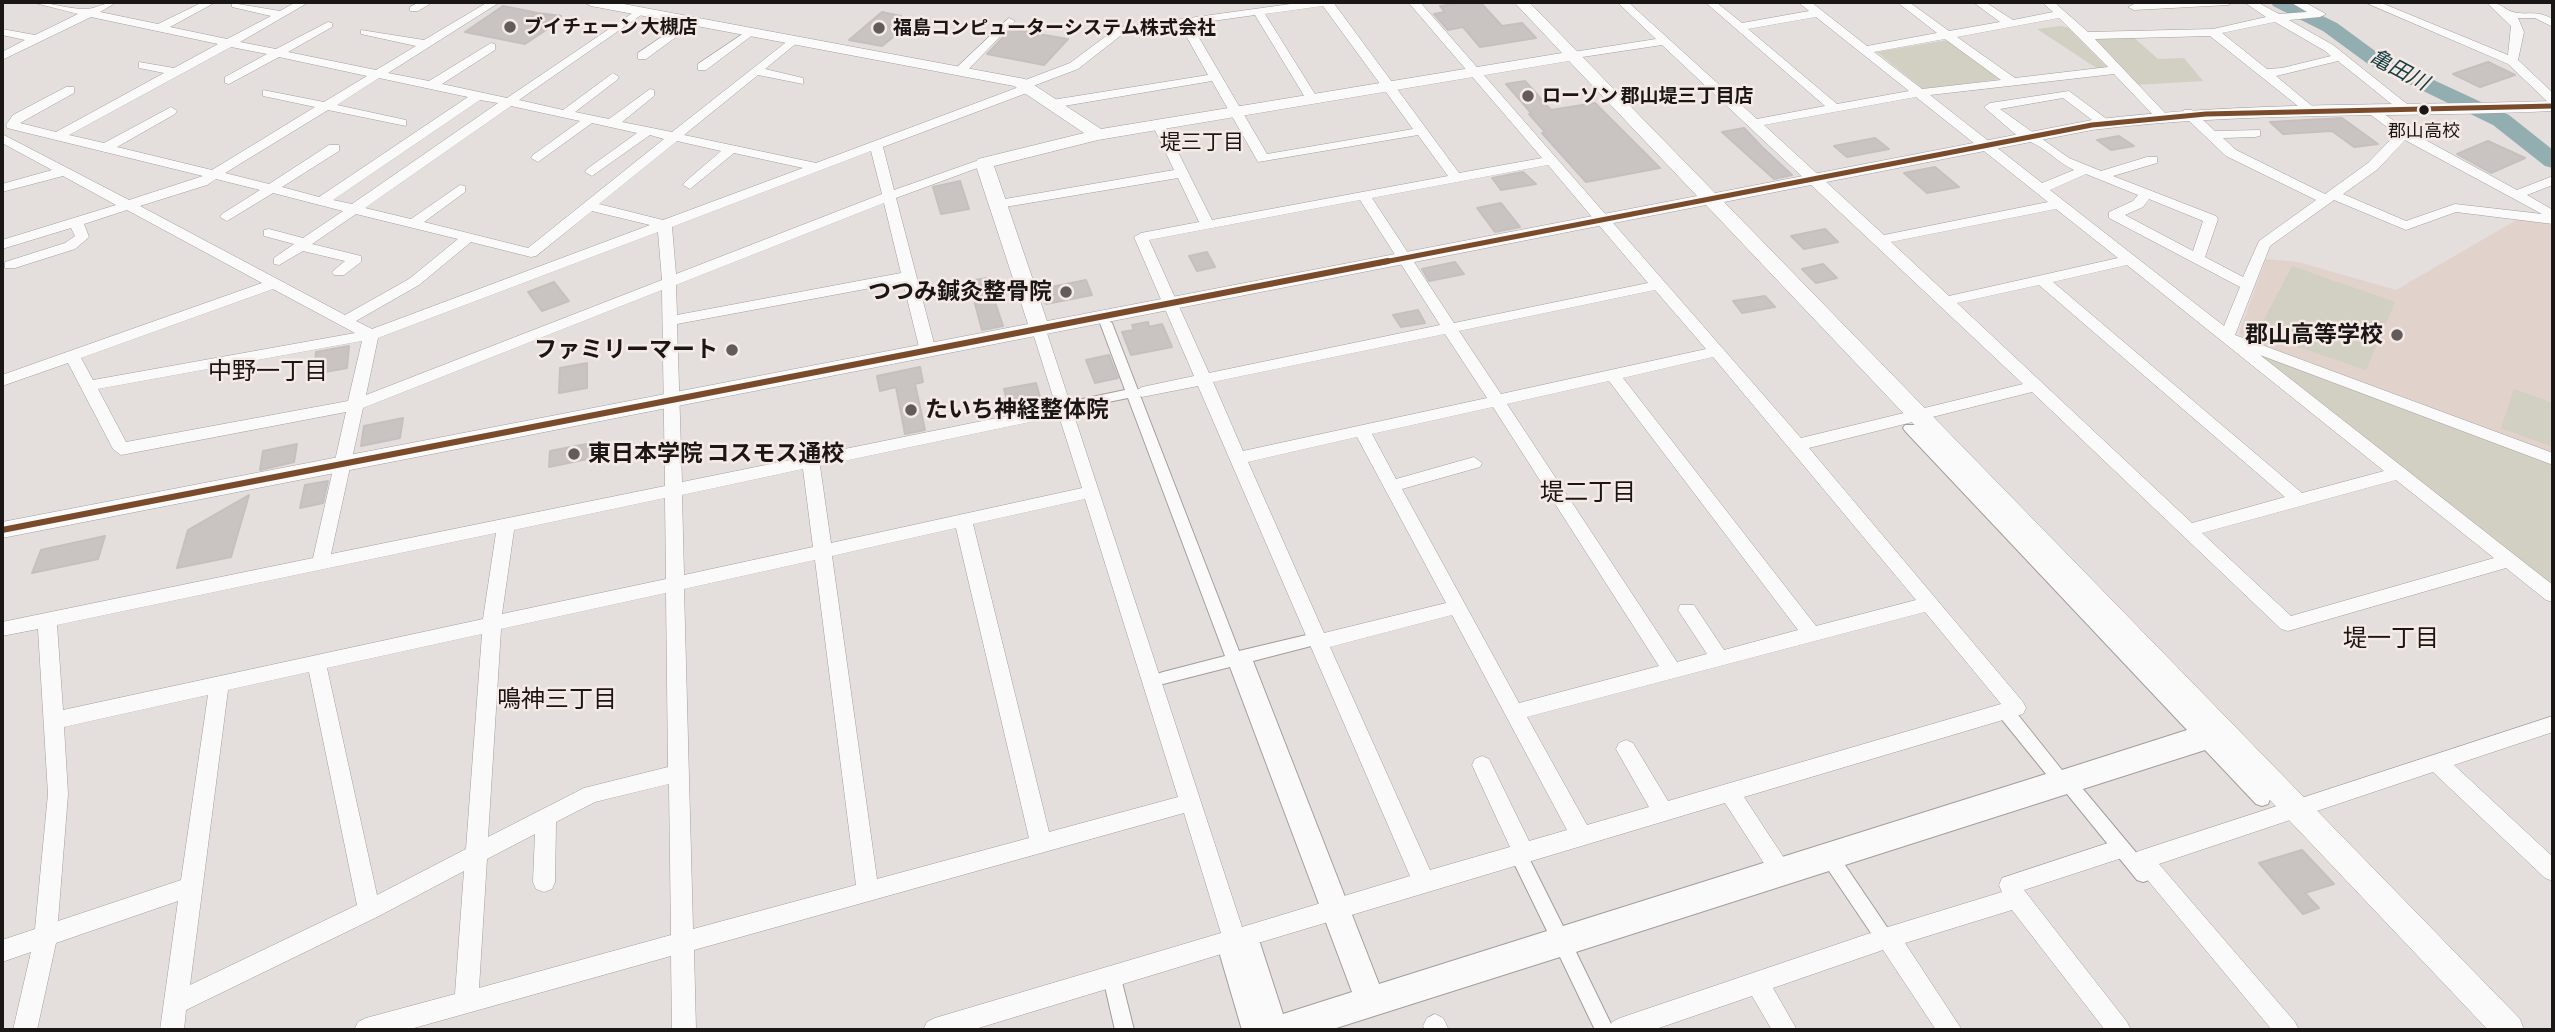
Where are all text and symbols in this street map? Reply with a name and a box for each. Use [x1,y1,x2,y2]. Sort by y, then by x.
place label: ブイチェーン 大槻店 [524,16,698,38]
place label: 福島コンピューターシステム株式会社 [893,17,1216,39]
marker: ブイチェーン 大槻店 [502,19,518,35]
marker: 福島コンピューターシステム株式会社 [871,20,887,36]
water label: 亀田川 [2365,44,2433,96]
place label: ローソン 郡山堤三丁目店 [1542,85,1754,107]
marker: ローソン 郡山堤三丁目店 [1520,88,1536,104]
marker: 郡山高校 [2417,103,2431,117]
place label: 郡山高校 [2388,120,2460,142]
district label: 堤三丁目 [1160,129,1244,155]
place label: つつみ鍼灸整骨院 [868,278,1052,306]
marker: つつみ鍼灸整骨院 [1058,284,1074,300]
place label: 郡山高等学校 [2245,321,2383,349]
marker: 郡山高等学校 [2389,327,2405,343]
place label: ファミリーマート [534,336,718,364]
marker: ファミリーマート [724,342,740,358]
district label: 中野一丁目 [208,357,328,385]
place label: たいち神経整体院 [925,396,1109,424]
marker: たいち神経整体院 [903,402,919,418]
place label: 東日本学院 コスモス通校 [588,440,844,468]
marker: 東日本学院 コスモス通校 [566,446,582,462]
district label: 堤二丁目 [1540,478,1636,506]
district label: 堤一丁目 [2343,624,2439,652]
district label: 鳴神三丁目 [497,685,617,713]

